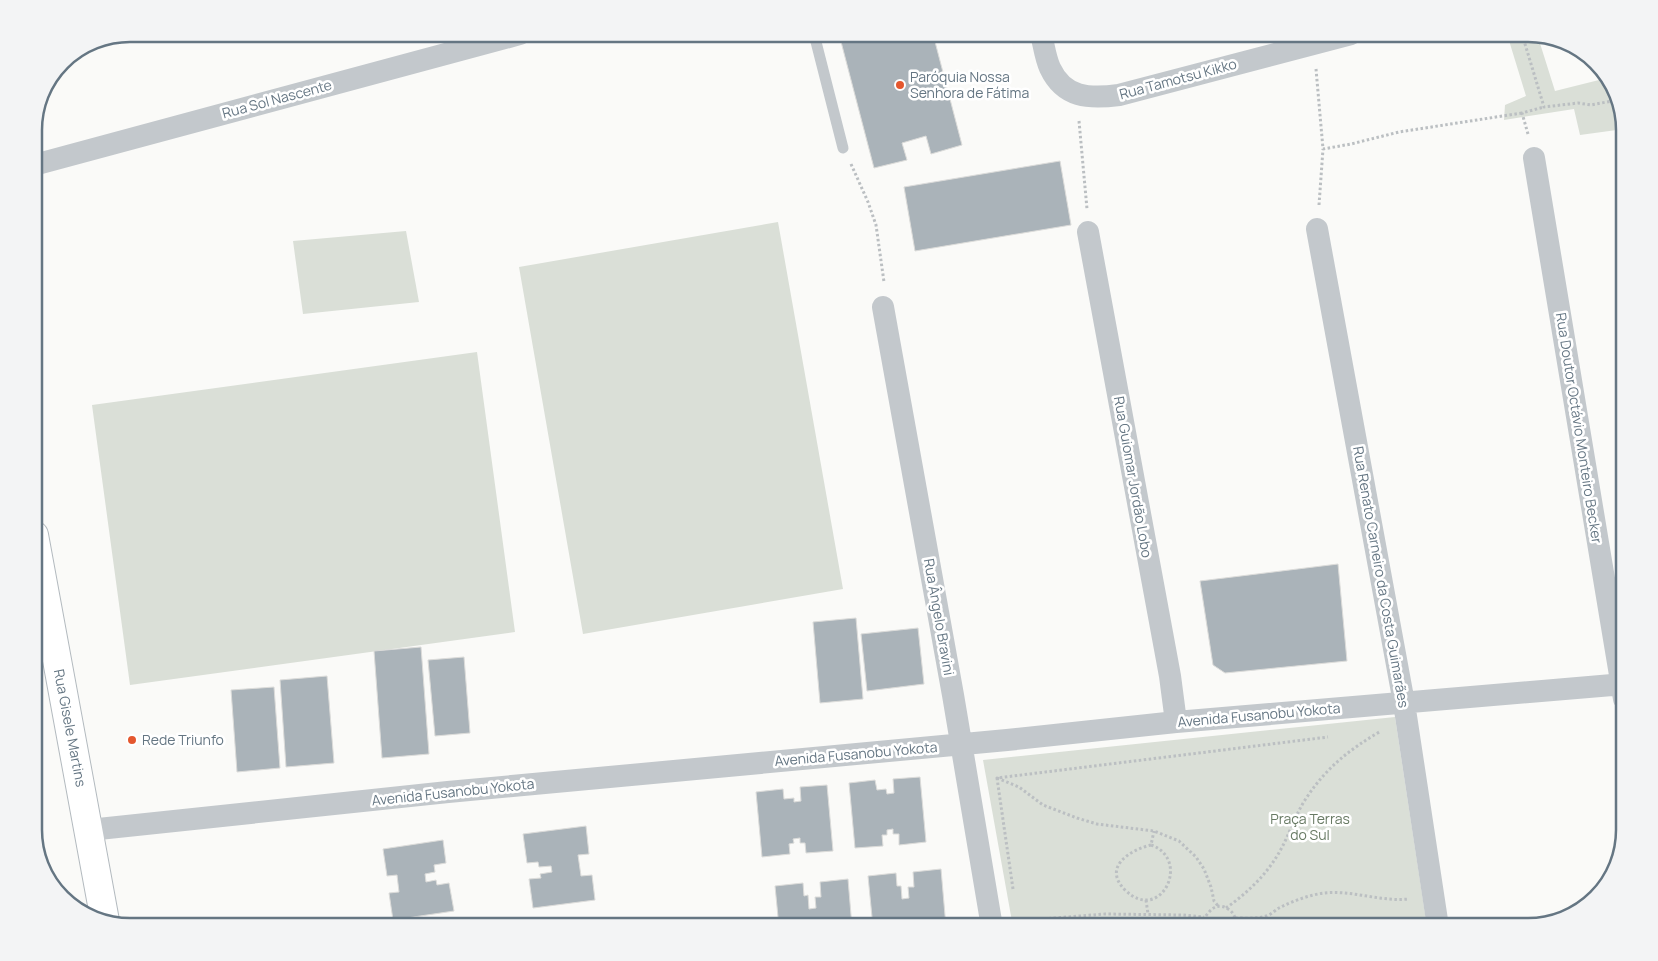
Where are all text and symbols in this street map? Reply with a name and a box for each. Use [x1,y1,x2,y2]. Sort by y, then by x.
street label: Rua Tamotsu Kikko [1117,54,1239,103]
place label: Paróquia Nossa Senhora de Fátima [910,67,1029,102]
street label: Rua Sol Nascente [220,75,334,122]
marker: Paróquia Nossa Senhora de Fátima [894,79,906,91]
street label: Rua Doutor Octávio Monteiro Becker [1552,311,1607,545]
street label: Rua Guiomar Jordão Lobo [1110,395,1157,559]
street label: Rua Renato Carneiro da Costa Guimarães [1349,445,1414,709]
street label: Rua Ângelo Bravini [920,557,959,677]
street label: Rua Gisele Martins [50,667,91,789]
street label: Avenida Fusanobu Yokota [1177,698,1341,731]
place label: Rede Triunfo [142,730,224,749]
marker: Rede Triunfo [126,734,138,746]
street label: Avenida Fusanobu Yokota [774,737,938,770]
street label: Avenida Fusanobu Yokota [371,774,535,809]
park label: Praça Terras do Sul [1270,809,1350,844]

